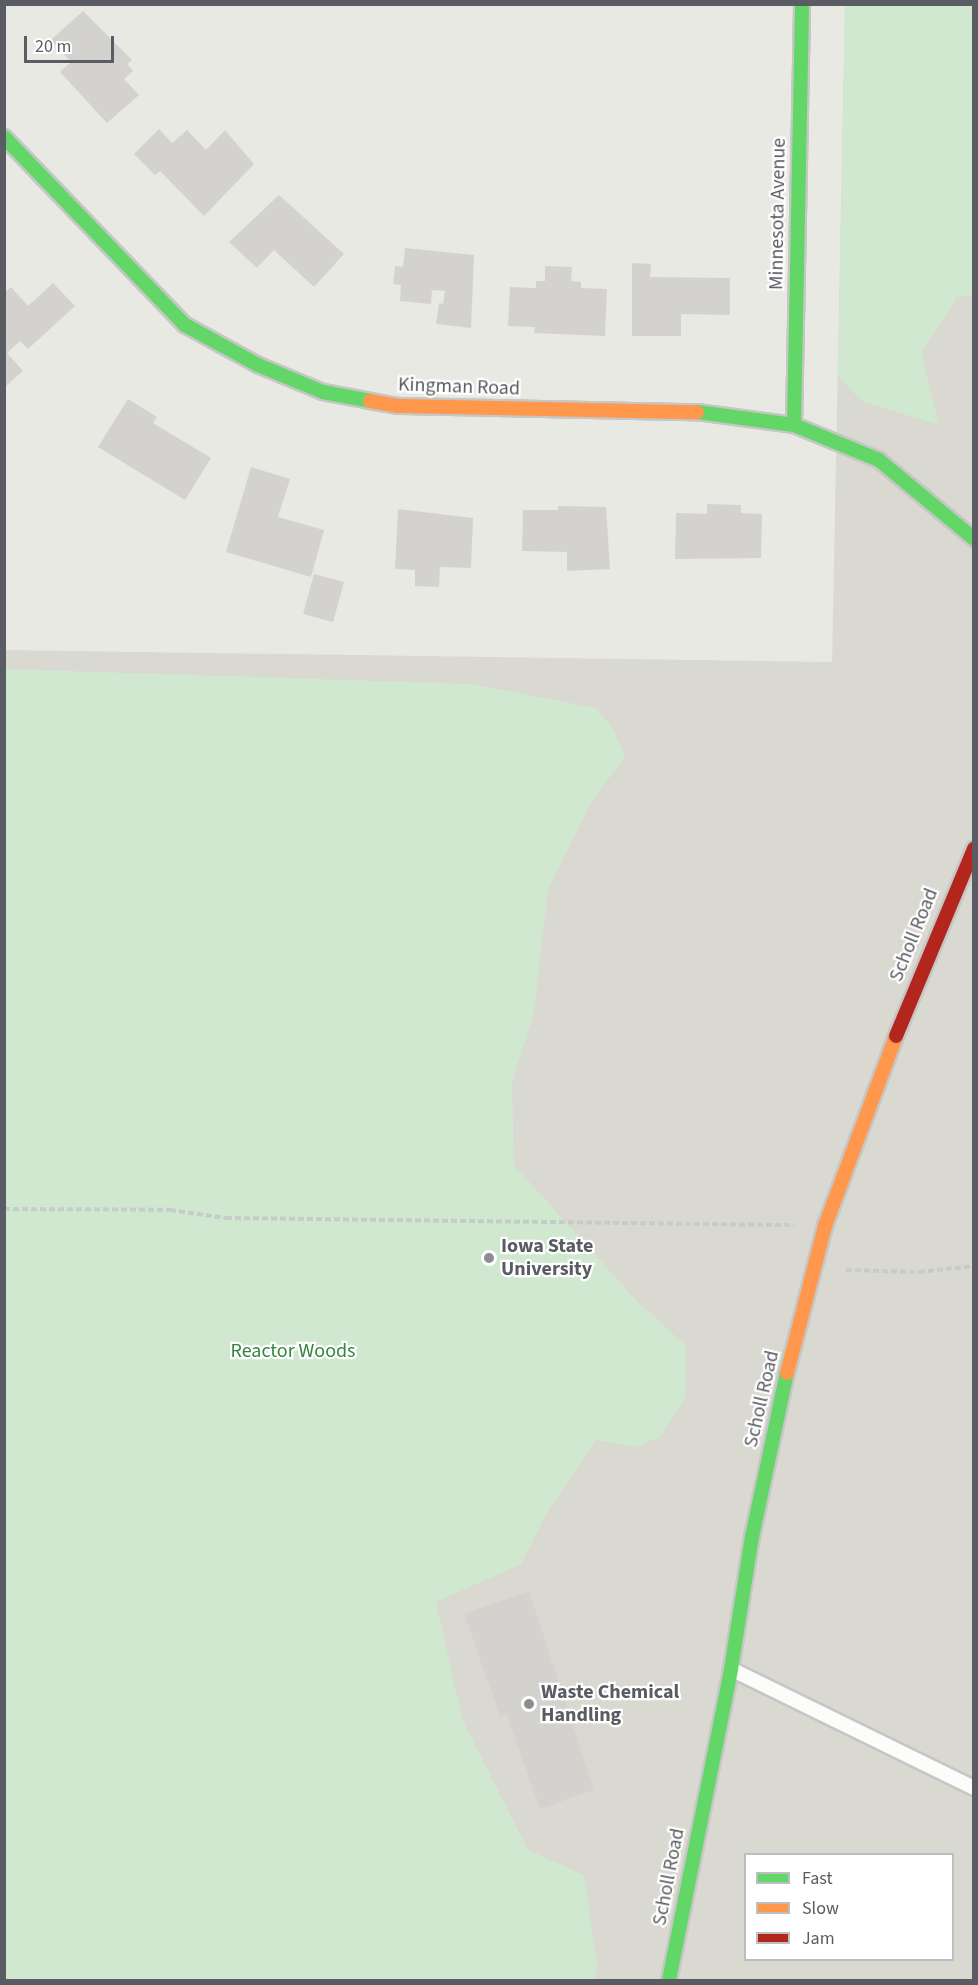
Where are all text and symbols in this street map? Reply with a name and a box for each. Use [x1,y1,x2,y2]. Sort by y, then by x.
scale bar [27,24,117,62]
text: 20 m [35,34,71,59]
street label: Minnesota Avenue [765,138,791,290]
street label: Kingman Road [398,373,520,401]
street label: Scholl Road [884,885,944,985]
place label: Iowa State University [501,1234,593,1281]
marker: Iowa State University [482,1251,496,1265]
park label: Reactor Woods [231,1339,355,1363]
street label: Scholl Road [739,1348,785,1450]
place label: Waste Chemical Handling [541,1680,679,1727]
marker: Waste Chemical Handling [522,1697,536,1711]
street label: Scholl Road [648,1826,690,1928]
legend [744,1853,954,1961]
text: Fast [802,1866,833,1891]
text: Slow [802,1896,839,1921]
text: Jam [802,1926,835,1951]

